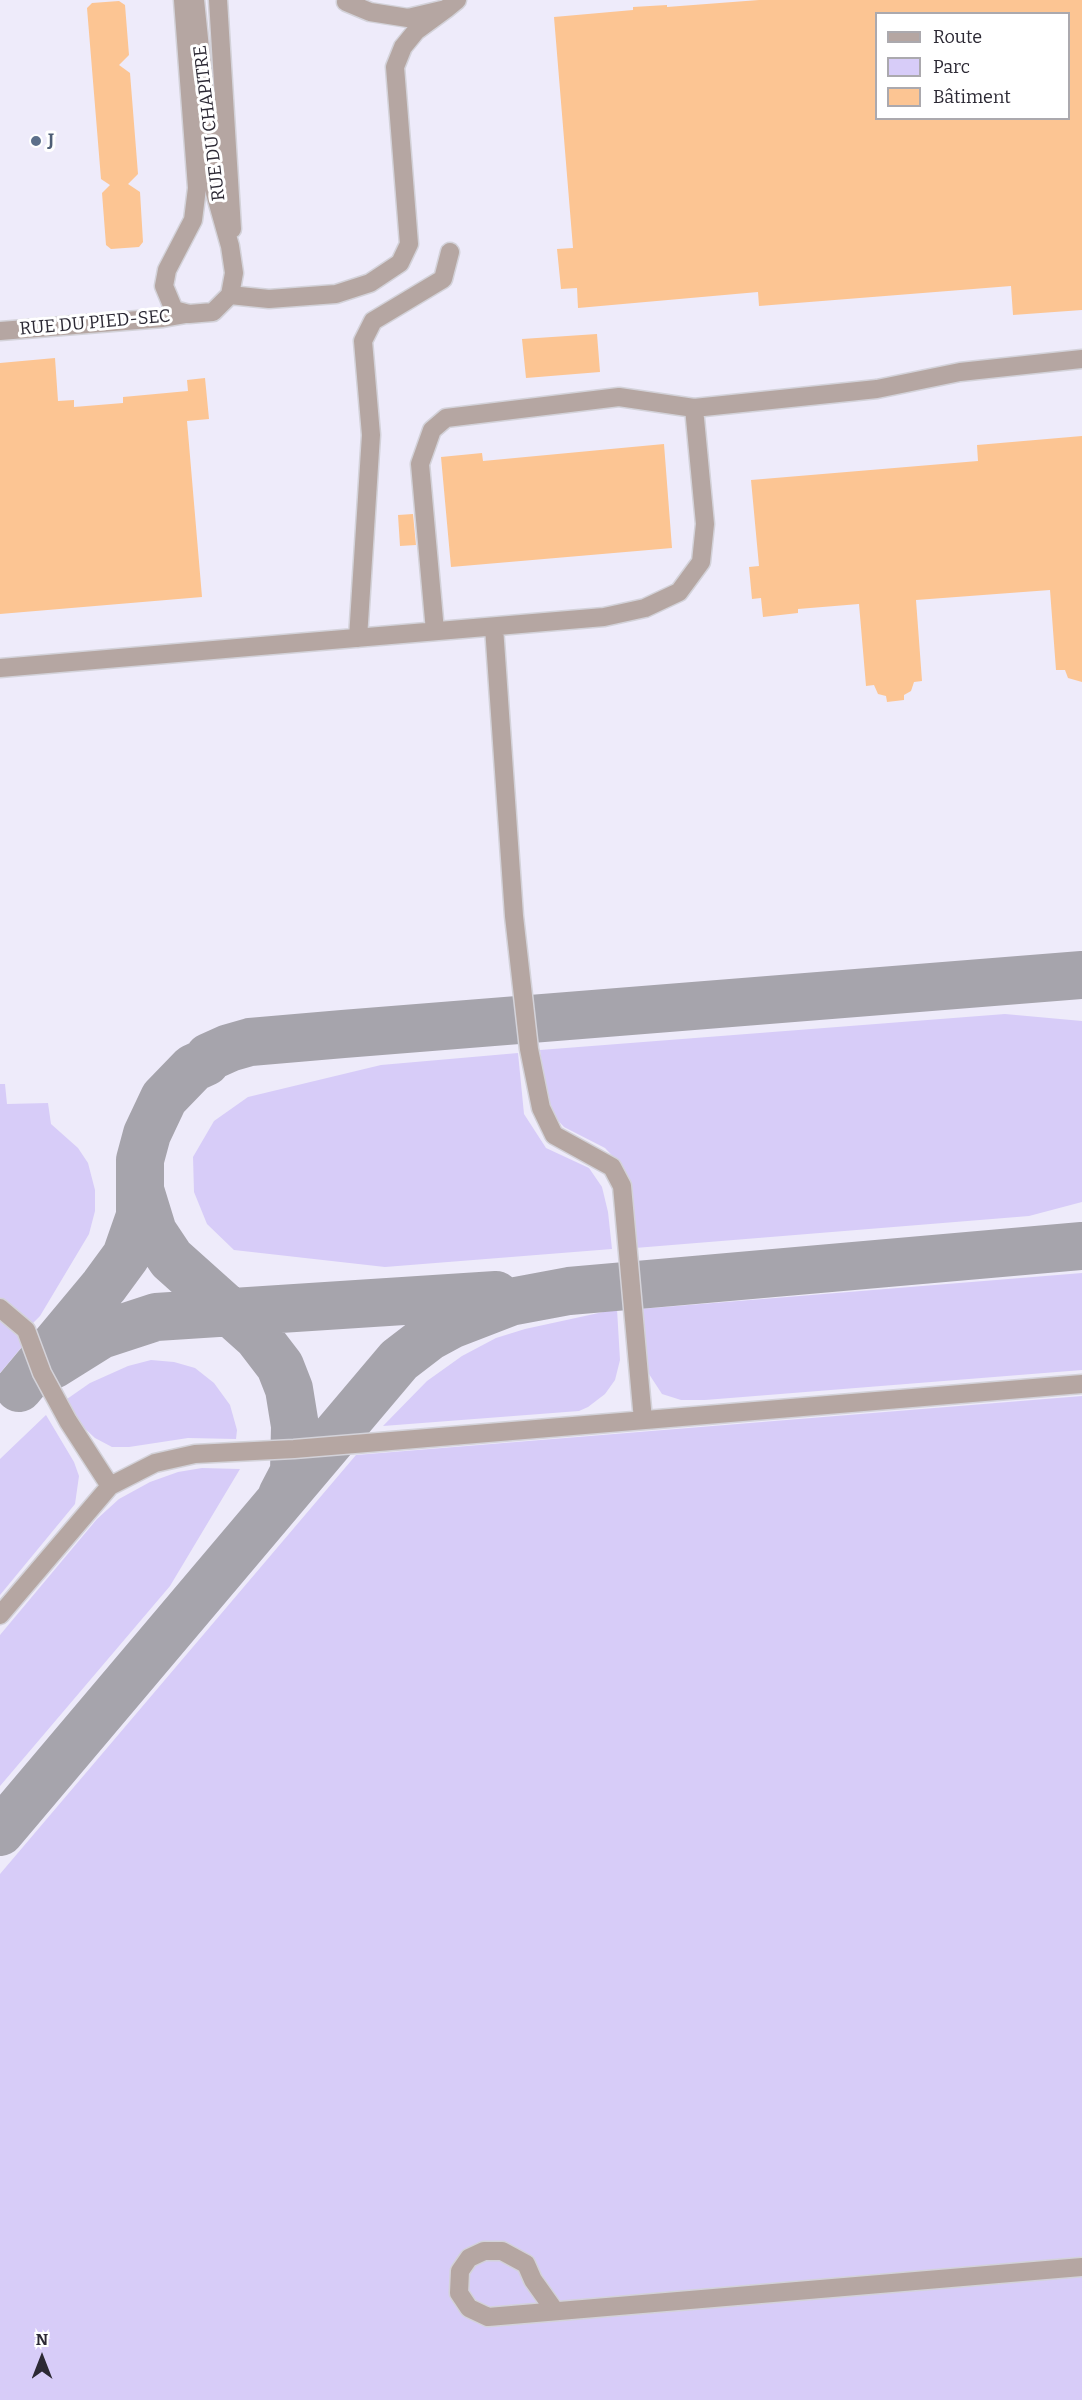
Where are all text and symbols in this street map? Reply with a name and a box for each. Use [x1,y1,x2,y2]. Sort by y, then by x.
legend [875,12,1070,120]
text: Route [933,26,982,48]
street label: RUE DU CHAPITRE [190,44,230,202]
text: Parc [933,56,970,78]
text: Bâtiment [933,86,1011,108]
place label: J [48,130,54,152]
marker: J [29,134,43,148]
street label: RUE DU PIED-SEC [19,306,171,340]
north arrow [12,2328,72,2388]
text: N [36,2330,48,2349]

